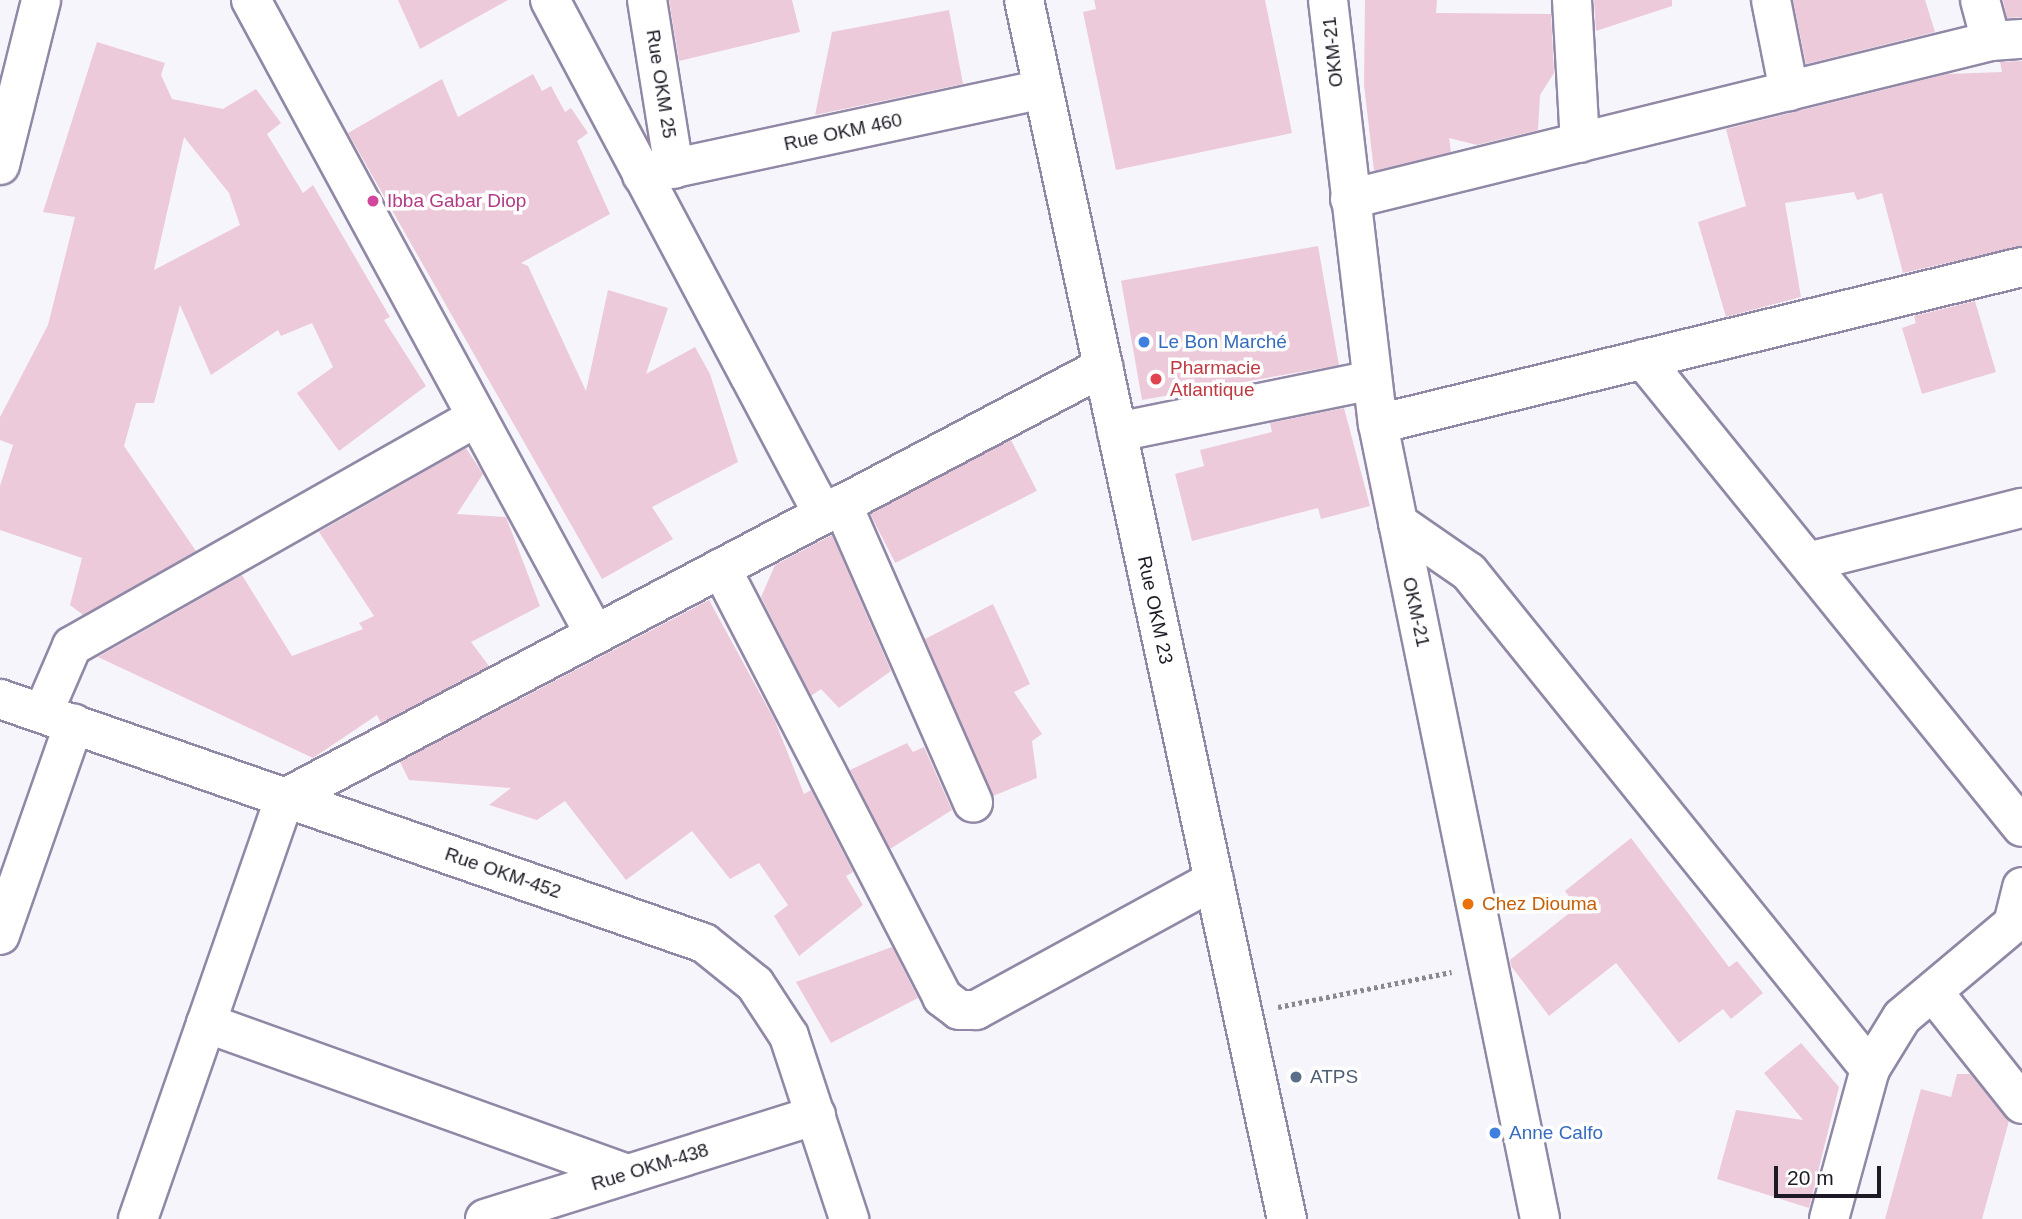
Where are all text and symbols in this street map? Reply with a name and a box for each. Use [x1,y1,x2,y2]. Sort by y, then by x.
street label: OKM-21 [1318,16,1348,88]
street label: Rue OKM 25 [641,28,681,140]
street label: Rue OKM 460 [782,108,904,156]
place label: Ibba Gabar Diop [387,190,526,212]
marker: Ibba Gabar Diop [365,193,381,209]
place label: Le Bon Marché [1158,331,1287,353]
marker: Le Bon Marché [1136,334,1152,350]
place label: Pharmacie Atlantique [1170,357,1261,401]
marker: Pharmacie Atlantique [1148,371,1164,387]
street label: Rue OKM 23 [1132,554,1178,666]
street label: OKM-21 [1397,575,1435,649]
street label: Rue OKM-452 [442,842,564,904]
place label: Chez Diouma [1482,893,1597,915]
marker: Chez Diouma [1460,896,1476,912]
place label: ATPS [1310,1066,1358,1088]
marker: ATPS [1288,1069,1304,1085]
place label: Anne Calfo [1509,1122,1603,1144]
marker: Anne Calfo [1487,1125,1503,1141]
street label: Rue OKM-438 [589,1138,711,1196]
scale bar [1777,1152,1884,1196]
text: 20 m [1787,1166,1834,1189]

